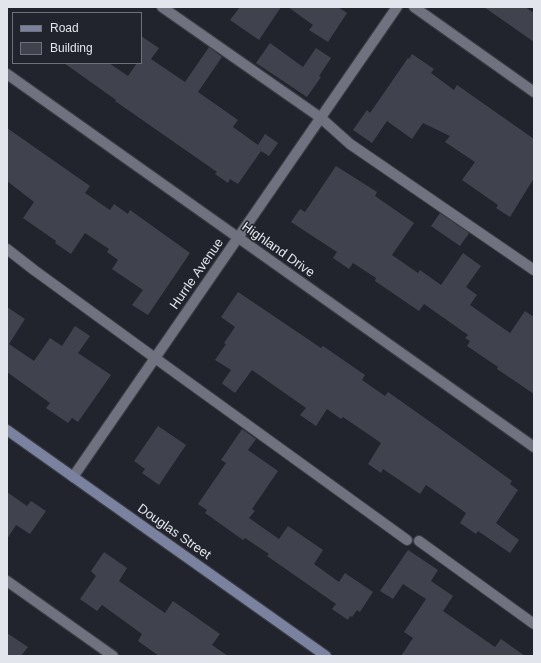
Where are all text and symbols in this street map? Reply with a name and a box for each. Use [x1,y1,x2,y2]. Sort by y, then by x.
legend [12,12,142,64]
text: Road [50,21,79,35]
text: Building [50,41,93,55]
street label: Highland Drive [239,219,317,281]
street label: Hurrle Avenue [167,236,227,312]
street label: Douglas Street [134,501,214,563]

